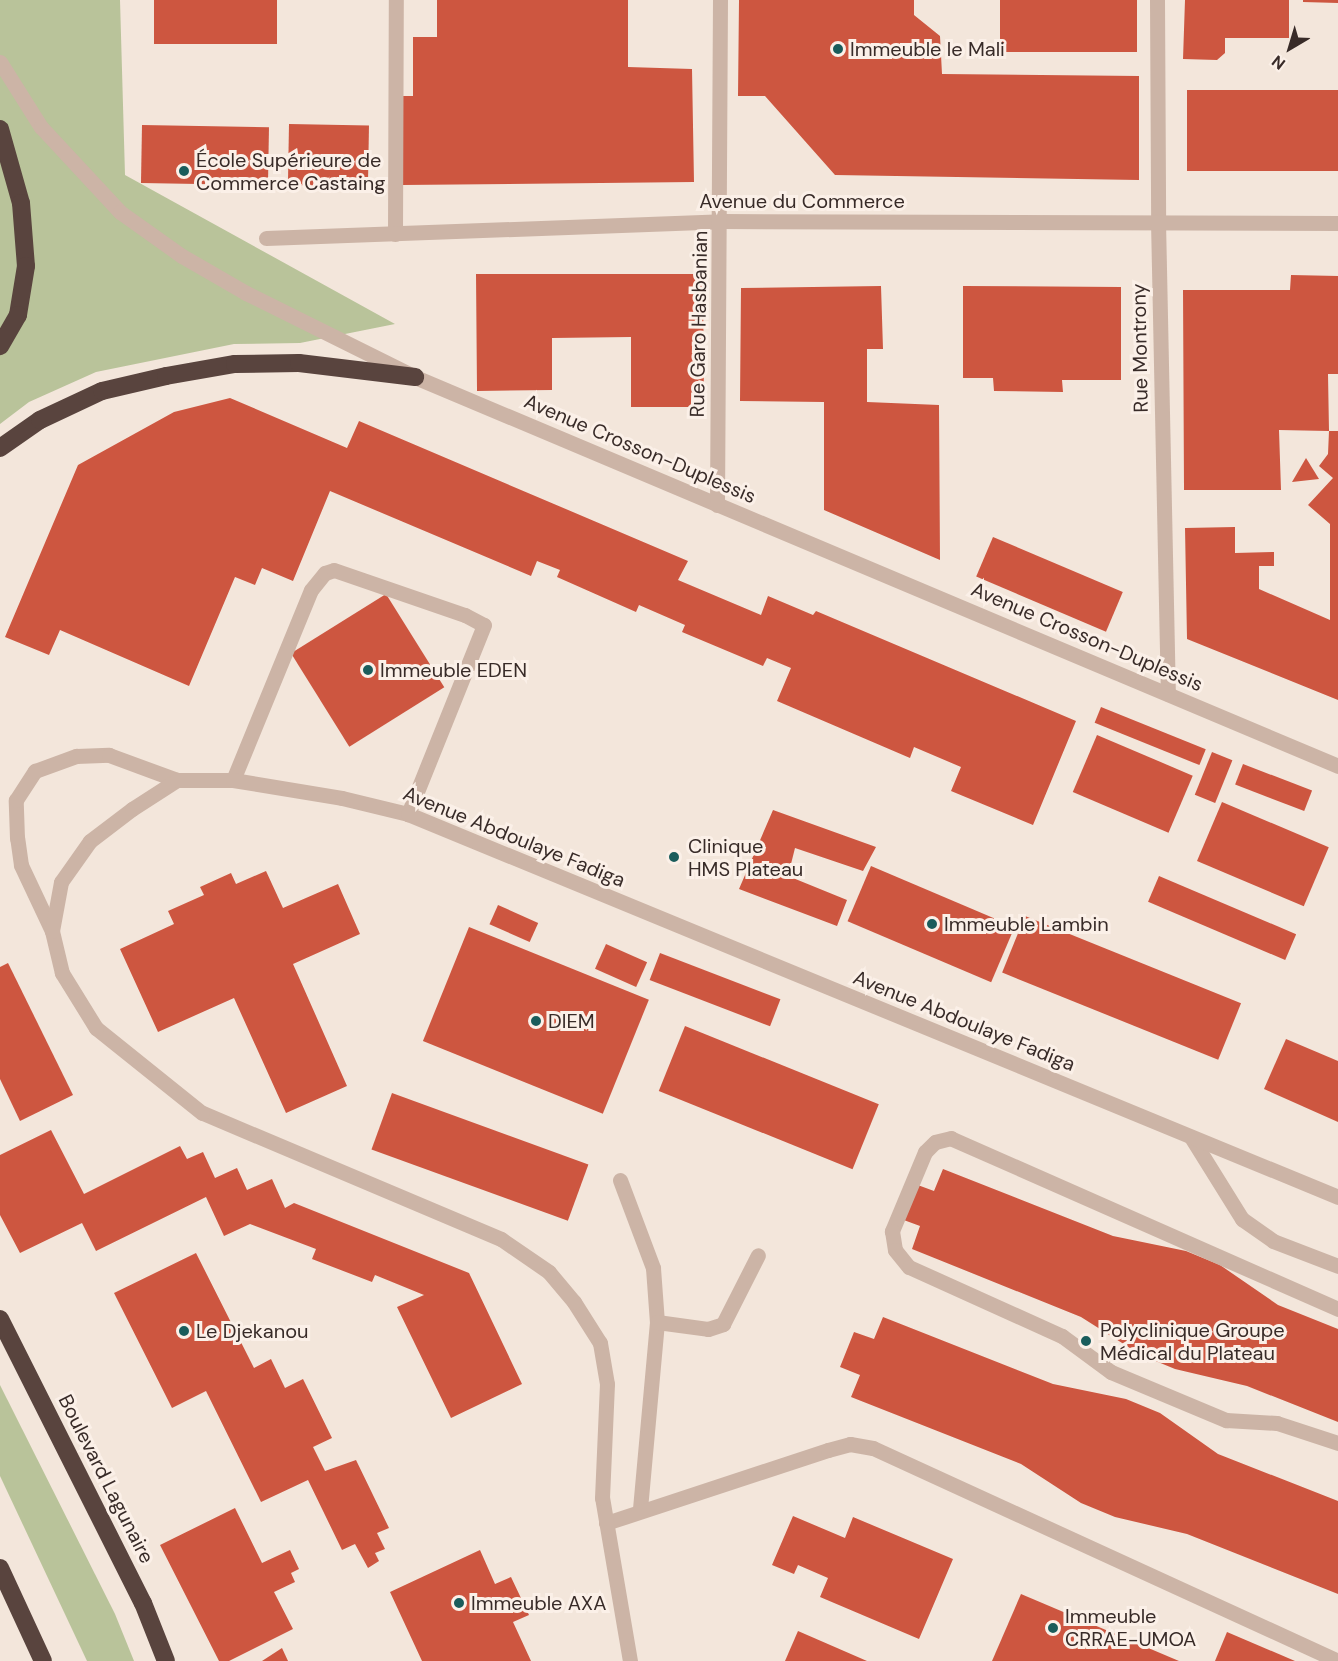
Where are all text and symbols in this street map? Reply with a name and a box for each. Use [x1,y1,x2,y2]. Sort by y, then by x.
north arrow [1260,18,1320,78]
place label: Immeuble le Mali [850,37,1005,61]
marker: Immeuble le Mali [831,42,845,56]
text: N [1268,51,1290,74]
place label: École Supérieure de Commerce Castaing [196,148,385,195]
marker: École Supérieure de Commerce Castaing [177,164,191,178]
street label: Avenue du Commerce [699,189,905,213]
street label: Rue Garo Hasbanian [685,230,713,418]
street label: Rue Montrony [1127,283,1153,413]
street label: Avenue Crosson-Duplessis [521,389,759,509]
street label: Avenue Crosson-Duplessis [968,577,1206,697]
place label: Immeuble EDEN [380,658,527,682]
marker: Immeuble EDEN [361,663,375,677]
street label: Avenue Abdoulaye Fadiga [400,781,628,893]
place label: Clinique HMS Plateau [688,834,803,881]
marker: Clinique HMS Plateau [665,848,683,866]
place label: Immeuble Lambin [944,912,1109,936]
marker: Immeuble Lambin [925,917,939,931]
street label: Avenue Abdoulaye Fadiga [850,965,1078,1077]
place label: DIEM [548,1009,595,1033]
marker: DIEM [529,1014,543,1028]
place label: Polyclinique Groupe Médical du Plateau [1100,1318,1285,1365]
place label: Le Djekanou [196,1319,308,1343]
marker: Le Djekanou [177,1324,191,1338]
marker: Polyclinique Groupe Médical du Plateau [1077,1332,1095,1350]
street label: Boulevard Lagunaire [53,1391,159,1567]
place label: Immeuble AXA [471,1591,606,1615]
marker: Immeuble AXA [452,1596,466,1610]
place label: Immeuble CRRAE-UMOA [1065,1604,1196,1651]
marker: Immeuble CRRAE-UMOA [1046,1621,1060,1635]

